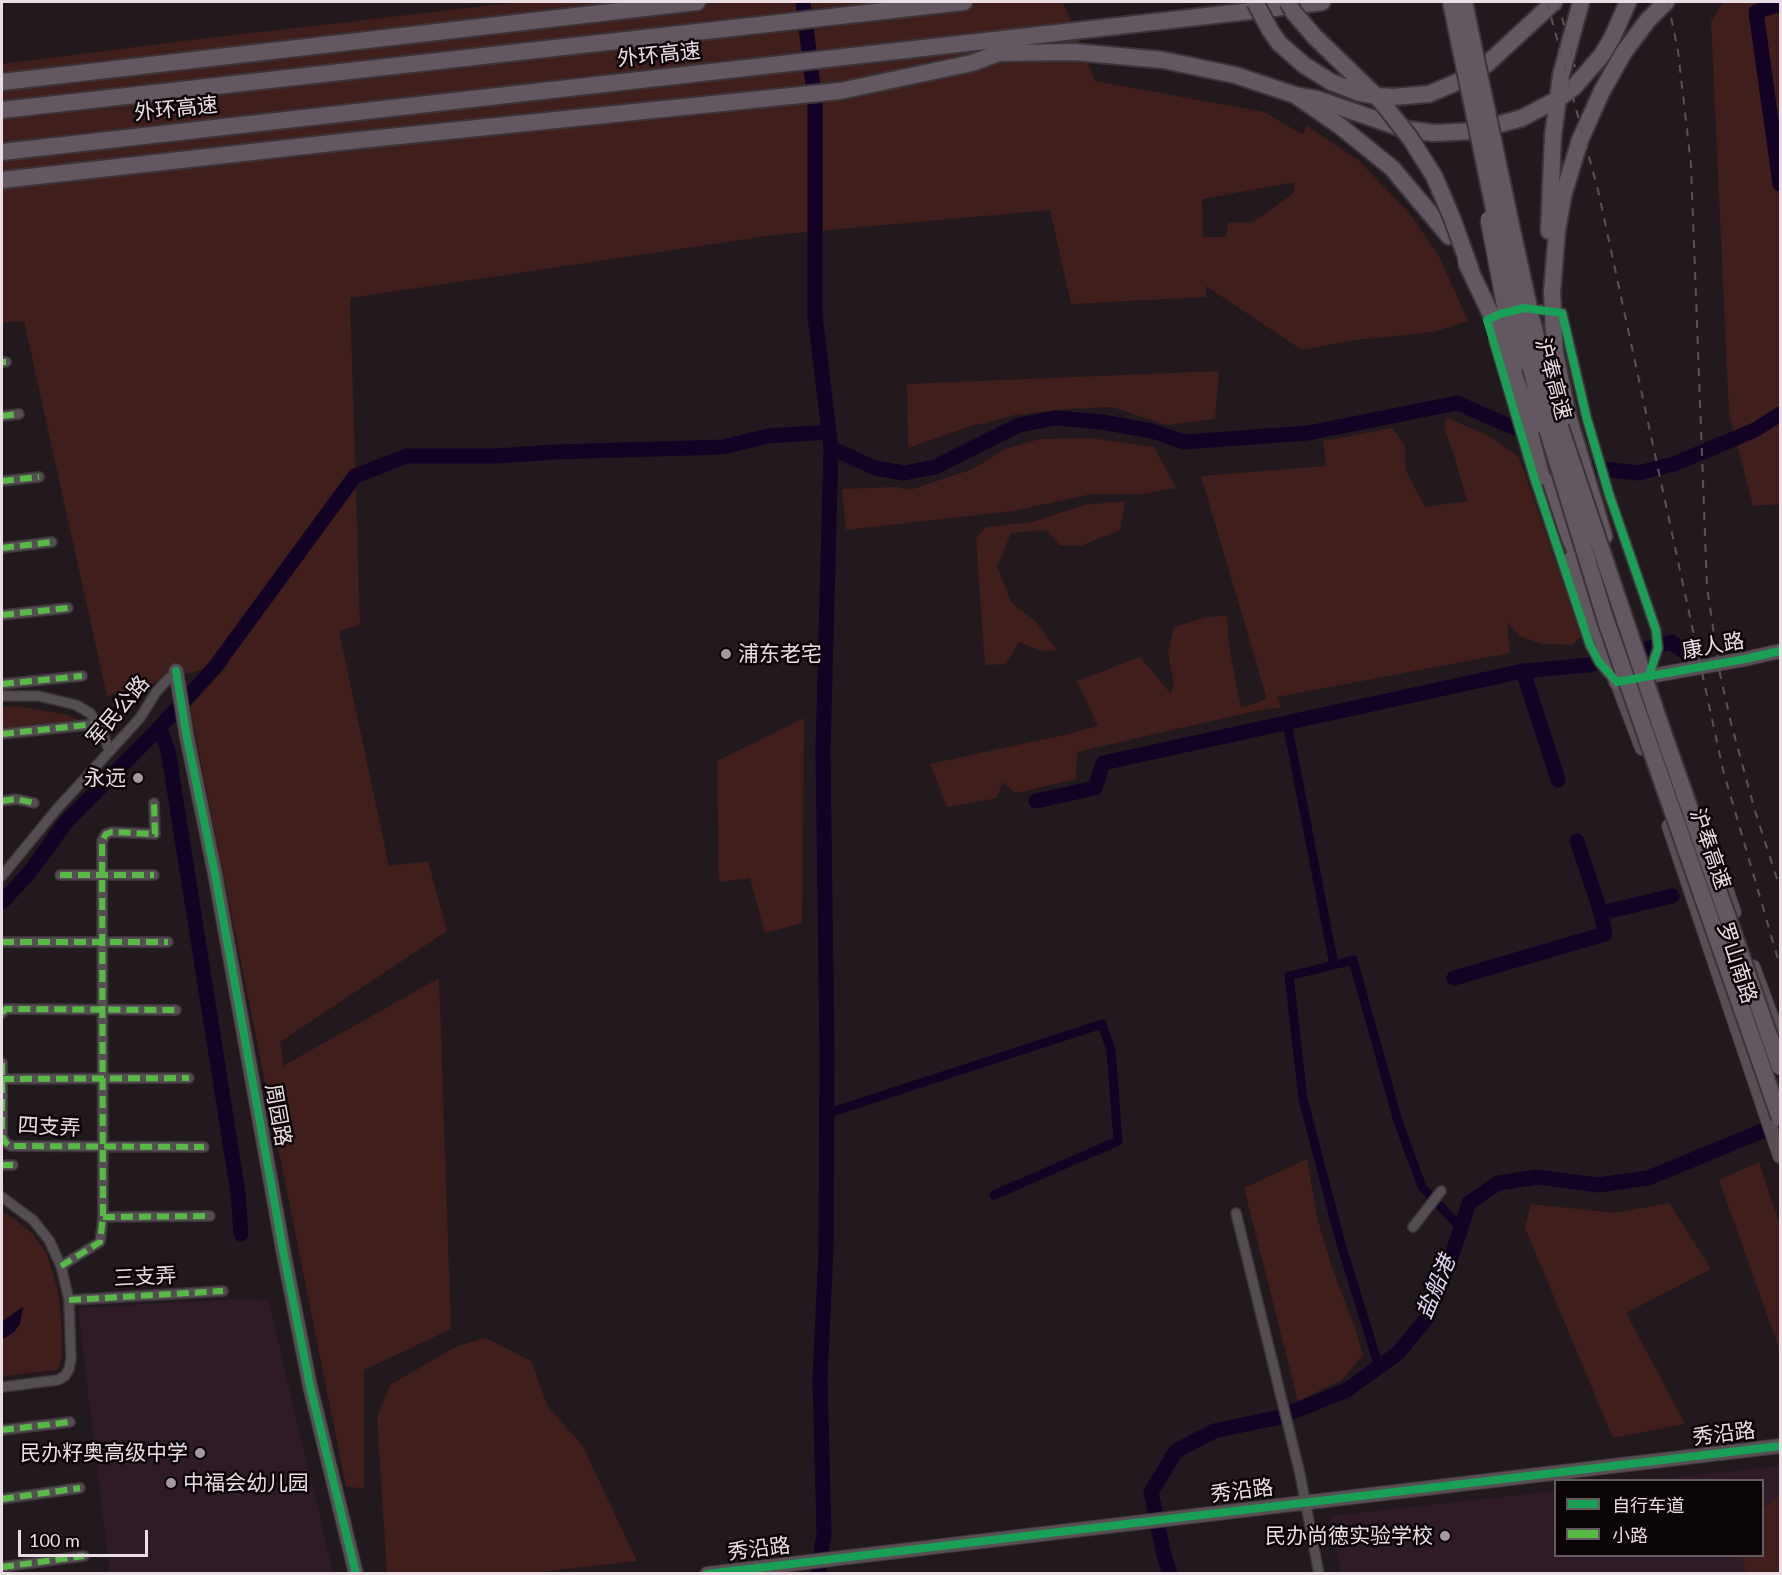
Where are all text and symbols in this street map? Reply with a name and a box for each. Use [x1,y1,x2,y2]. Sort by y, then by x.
street label: 外环高速 [616,38,702,72]
street label: 外环高速 [133,92,219,126]
street label: 沪奉高速 [1530,335,1576,423]
street label: 康人路 [1680,628,1746,664]
place label: 浦东老宅 [738,641,822,667]
marker: 浦东老宅 [719,647,733,661]
street label: 军民公路 [81,671,155,751]
place label: 永远 [84,765,126,791]
marker: 永远 [131,771,145,785]
street label: 沪奉高速 [1684,805,1736,893]
street label: 罗山南路 [1712,919,1762,1007]
street label: 周园路 [260,1082,296,1148]
street label: 四支弄 [17,1113,81,1141]
water label: 盐船港 [1411,1251,1461,1323]
street label: 三支弄 [113,1263,177,1291]
street label: 秀沿路 [1691,1418,1757,1450]
place label: 民办籽奥高级中学 [20,1440,188,1466]
marker: 民办籽奥高级中学 [193,1446,207,1460]
place label: 中福会幼儿园 [183,1470,309,1496]
street label: 秀沿路 [1209,1475,1275,1507]
marker: 中福会幼儿园 [164,1476,178,1490]
legend [1554,1479,1764,1557]
text: 自行车道 [1612,1494,1684,1516]
scale bar [21,1518,152,1556]
place label: 民办尚徳实验学校 [1265,1523,1433,1549]
text: 小路 [1612,1524,1648,1546]
text: 100 m [29,1529,80,1551]
marker: 民办尚徳实验学校 [1438,1529,1452,1543]
street label: 秀沿路 [726,1533,792,1565]

